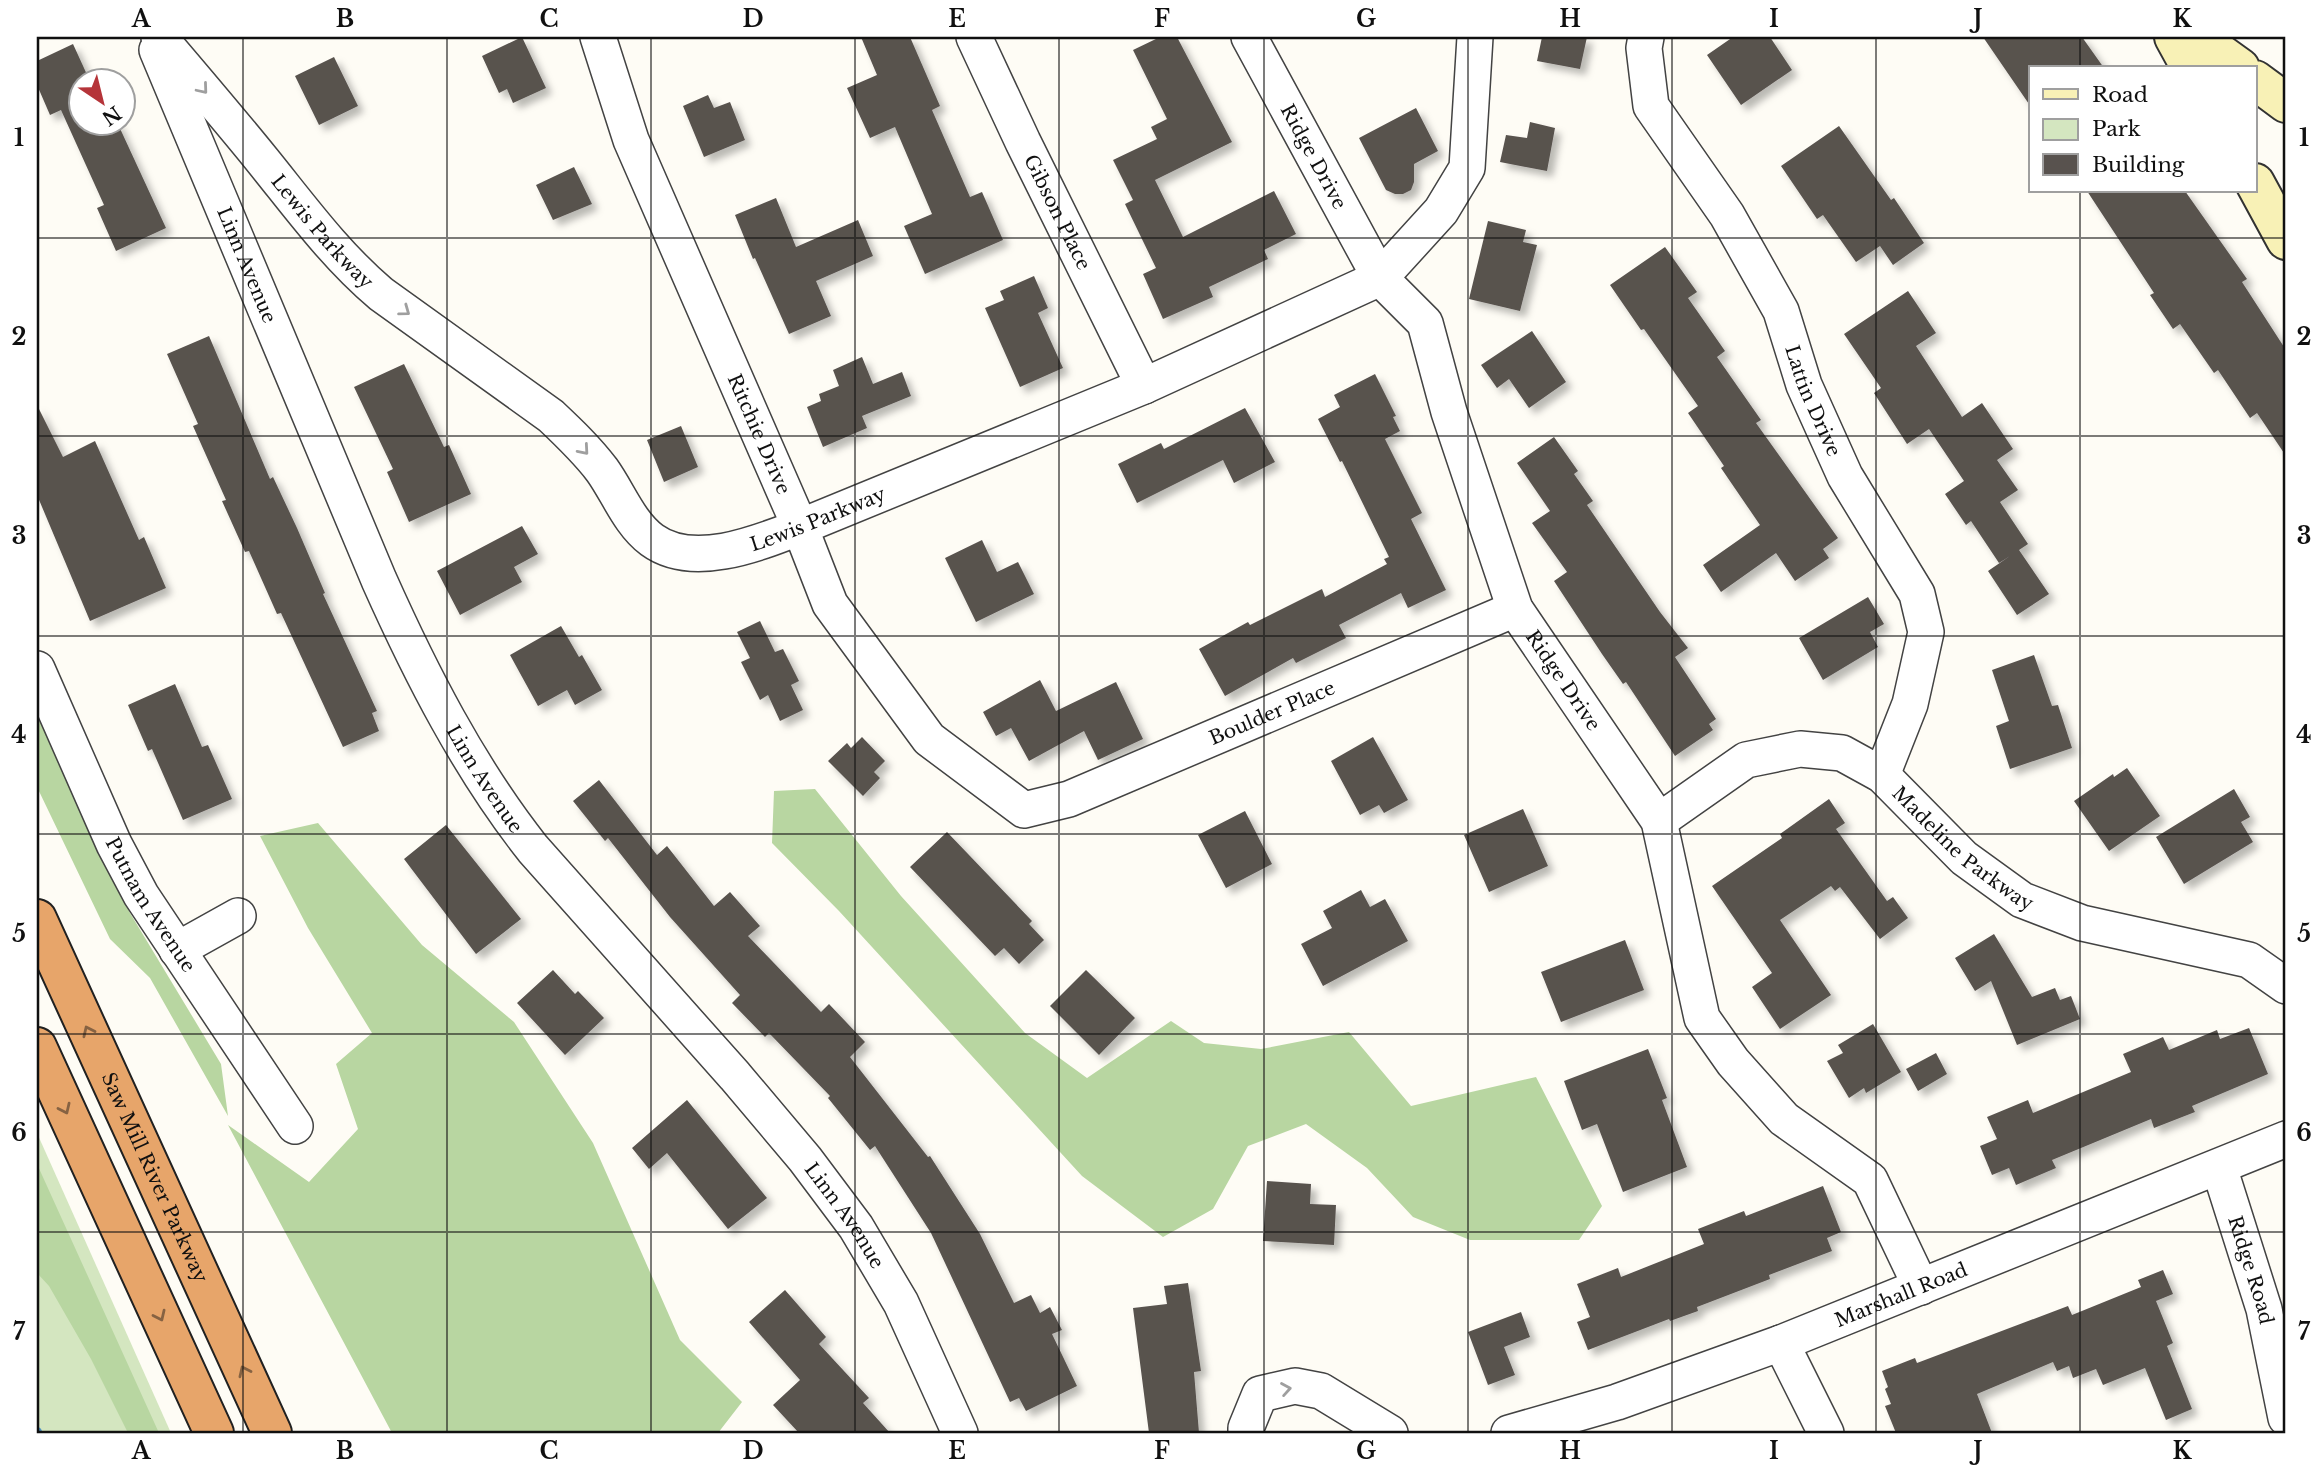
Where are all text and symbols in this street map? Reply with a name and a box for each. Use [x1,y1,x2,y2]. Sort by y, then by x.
text: A [131,5,152,33]
text: B [336,5,354,33]
text: C [540,5,558,33]
text: D [742,5,764,33]
text: E [948,5,966,33]
text: F [1154,5,1170,33]
text: G [1356,5,1376,33]
text: H [1559,5,1581,33]
text: I [1769,5,1779,33]
text: J [1969,5,1983,33]
text: K [2173,5,2193,33]
north arrow [66,66,136,136]
legend [2029,66,2256,192]
one-way arrow [195,81,207,94]
text: Road [2092,82,2148,108]
street label: Ridge Drive [1276,100,1351,213]
text: N [97,101,125,130]
text: Park [2092,116,2141,142]
text: 1 [14,124,24,152]
text: 1 [2299,124,2309,152]
street label: Gibson Place [1019,151,1096,274]
text: Building [2092,152,2185,178]
street label: Lewis Parkway [266,170,378,293]
street label: Linn Avenue [212,204,281,327]
one-way arrow [397,303,410,315]
text: 2 [12,323,26,351]
text: 2 [2297,323,2311,351]
street label: Lattin Drive [1780,342,1846,460]
street label: Ritchie Drive [723,370,795,498]
one-way arrow [576,441,588,454]
street label: Lewis Parkway [747,482,889,556]
text: 3 [12,522,26,550]
text: 3 [2297,522,2311,550]
street label: Ridge Drive [1521,626,1605,735]
street label: Boulder Place [1206,676,1339,750]
text: 4 [11,721,27,749]
street label: Linn Avenue [441,721,528,837]
text: 4 [2296,721,2312,749]
street label: Madeline Parkway [1888,782,2036,915]
street label: Putnam Avenue [100,833,200,977]
text: 5 [12,920,26,948]
text: 5 [2297,920,2311,948]
one-way arrow [82,1026,96,1038]
street label: Saw Mill River Parkway [97,1069,213,1286]
one-way arrow [57,1102,71,1114]
text: 6 [11,1119,27,1147]
text: 6 [2296,1119,2312,1147]
street label: Linn Avenue [800,1158,889,1273]
street label: Ridge Road [2223,1213,2278,1327]
street label: Marshall Road [1831,1258,1971,1332]
one-way arrow [152,1309,166,1321]
text: 7 [13,1318,26,1346]
text: 7 [2298,1318,2311,1346]
one-way arrow [238,1366,252,1378]
one-way arrow [1280,1382,1292,1397]
text: A [131,1437,152,1465]
text: B [336,1437,354,1465]
text: C [540,1437,558,1465]
text: D [742,1437,764,1465]
text: E [948,1437,966,1465]
text: F [1154,1437,1170,1465]
text: G [1356,1437,1376,1465]
text: H [1559,1437,1581,1465]
text: I [1769,1437,1779,1465]
text: J [1969,1437,1983,1465]
text: K [2173,1437,2193,1465]

